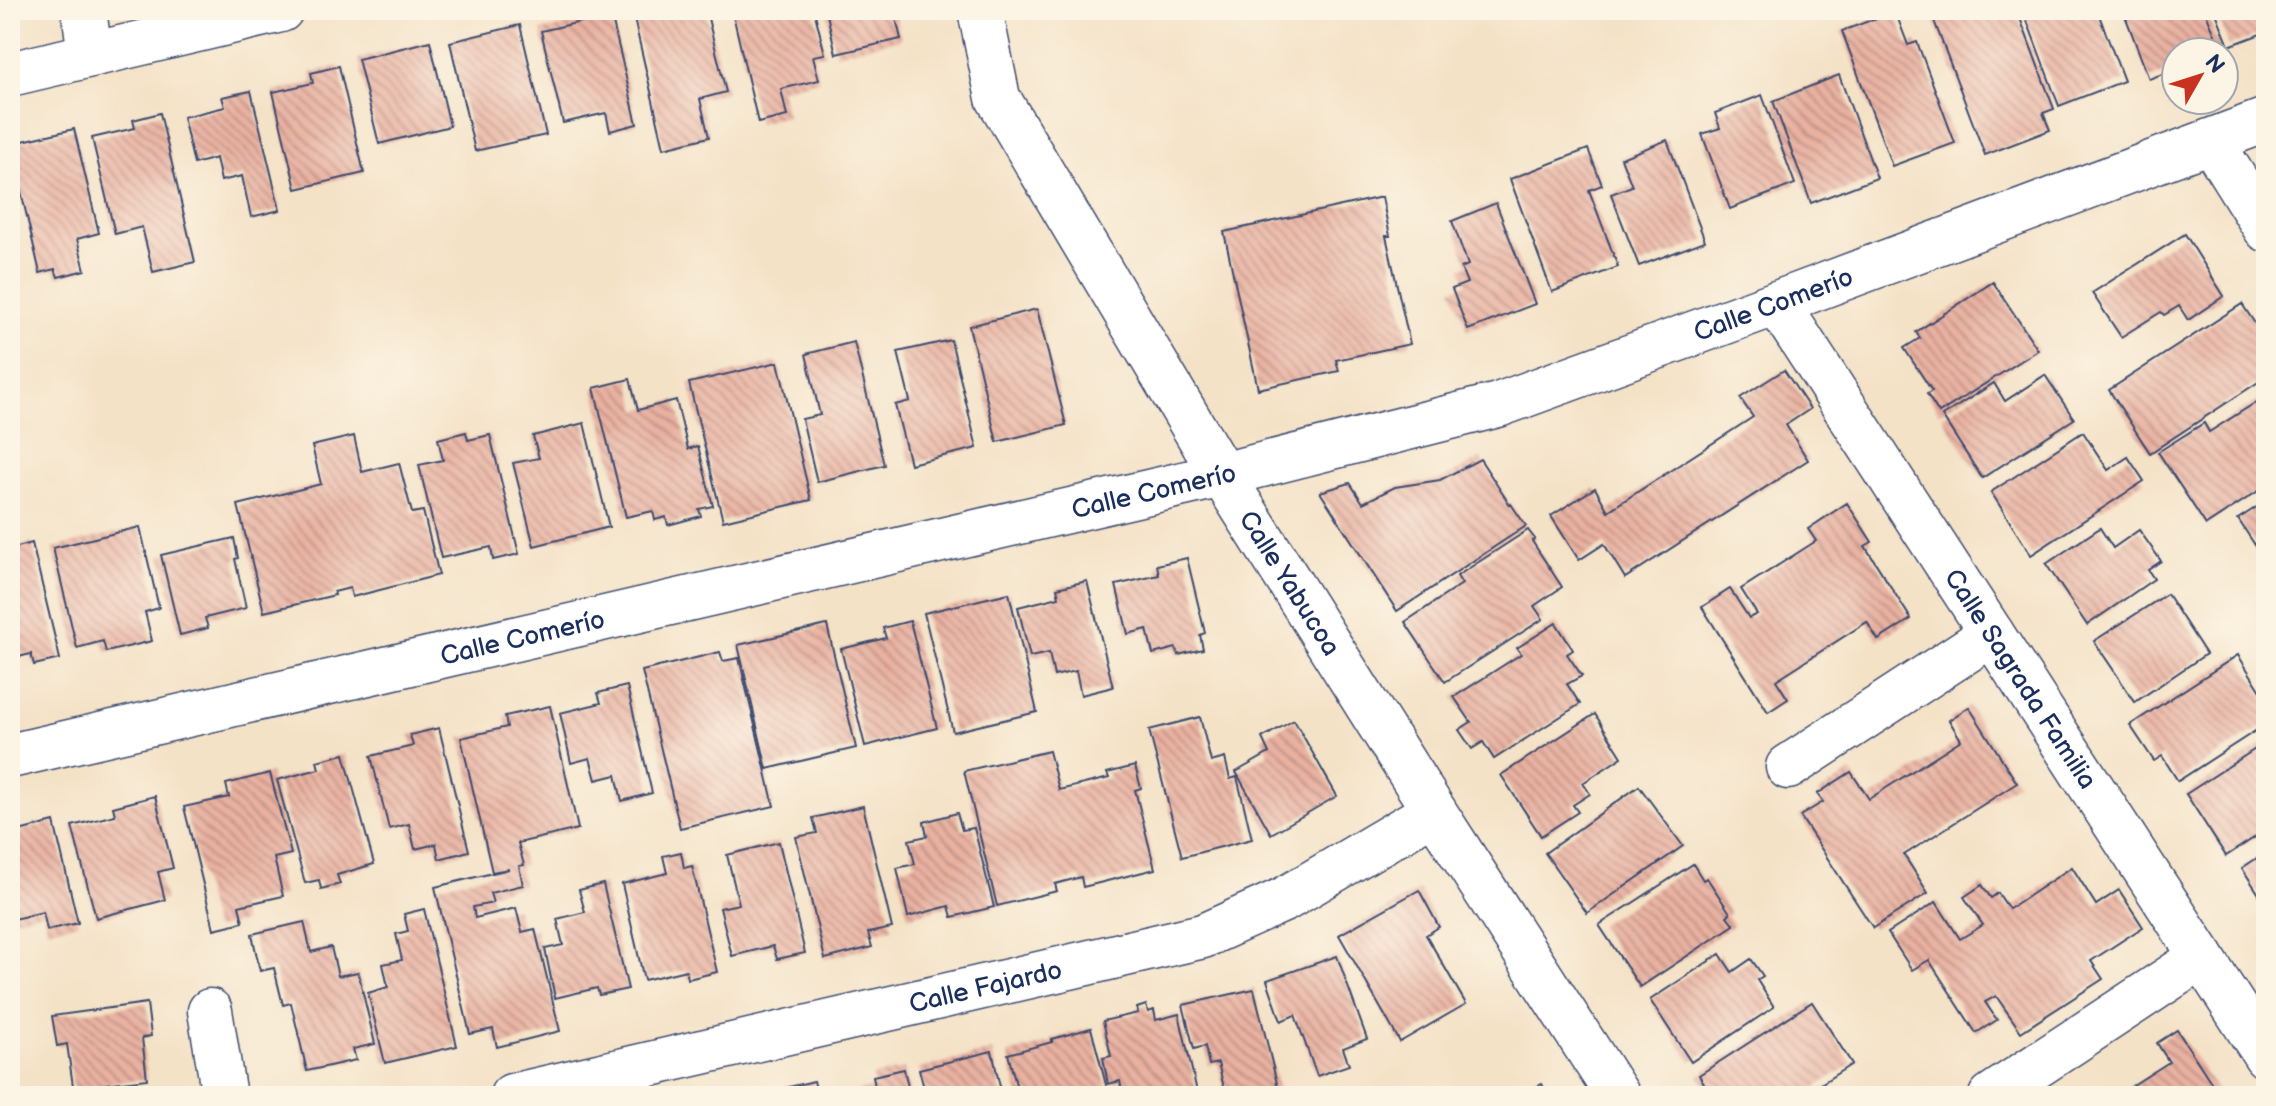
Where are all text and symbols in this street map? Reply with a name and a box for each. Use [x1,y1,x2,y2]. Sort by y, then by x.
north arrow [2160,36,2240,116]
text: N [2199,49,2230,79]
street label: Calle Comerío [1690,262,1858,349]
street label: Calle Comerío [1069,458,1239,526]
street label: Calle Yabucoa [1232,506,1346,662]
street label: Calle Sagrada Familia [1937,564,2102,795]
street label: Calle Comerío [438,605,608,673]
street label: Calle Fajardo [906,955,1065,1021]

